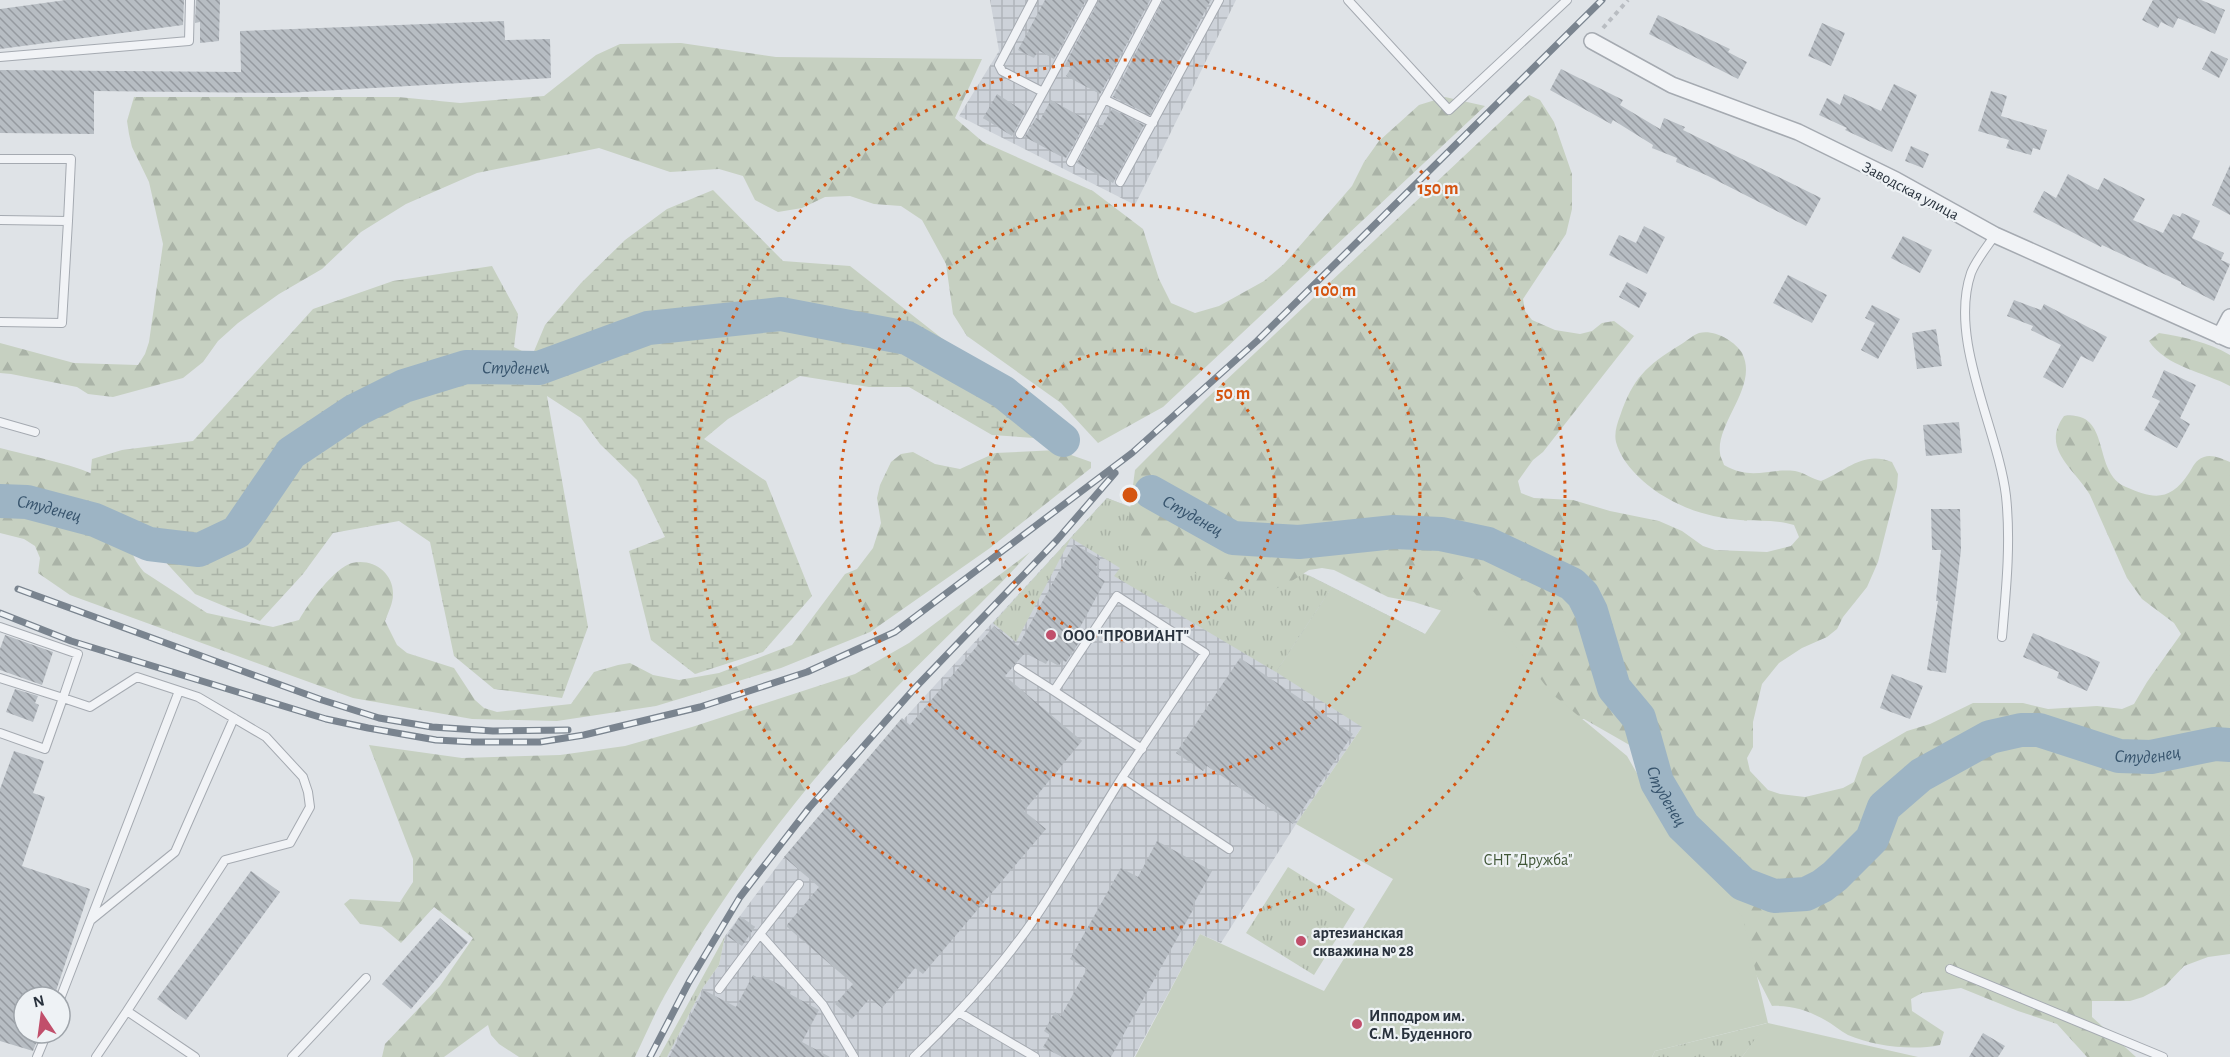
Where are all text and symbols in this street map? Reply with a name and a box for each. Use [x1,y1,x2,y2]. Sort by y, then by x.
street label: Заводская улица [1859,159,1962,224]
text: 150 m [1418,180,1458,198]
text: 100 m [1314,282,1356,300]
water label: Студенец [482,357,551,378]
text: 50 m [1216,385,1250,403]
centre of rings [1120,485,1140,505]
water label: Студенец [1159,492,1226,540]
water label: Студенец [17,494,83,526]
marker: ООО "ПРОВИАНТ" [1044,628,1058,642]
place label: ООО "ПРОВИАНТ" [1063,628,1189,644]
water label: Студенец [2114,743,2182,767]
water label: Студенец [1643,764,1689,830]
park label: СНТ "Дружба" [1484,852,1573,869]
place label: артезианская скважина № 28 [1313,925,1414,959]
marker: артезианская скважина № 28 [1294,934,1308,948]
north arrow [12,985,72,1045]
text: N [32,992,46,1010]
place label: Ипподром им. С.М. Буденного [1369,1008,1472,1043]
marker: Ипподром им. С.М. Буденного [1350,1017,1364,1031]

